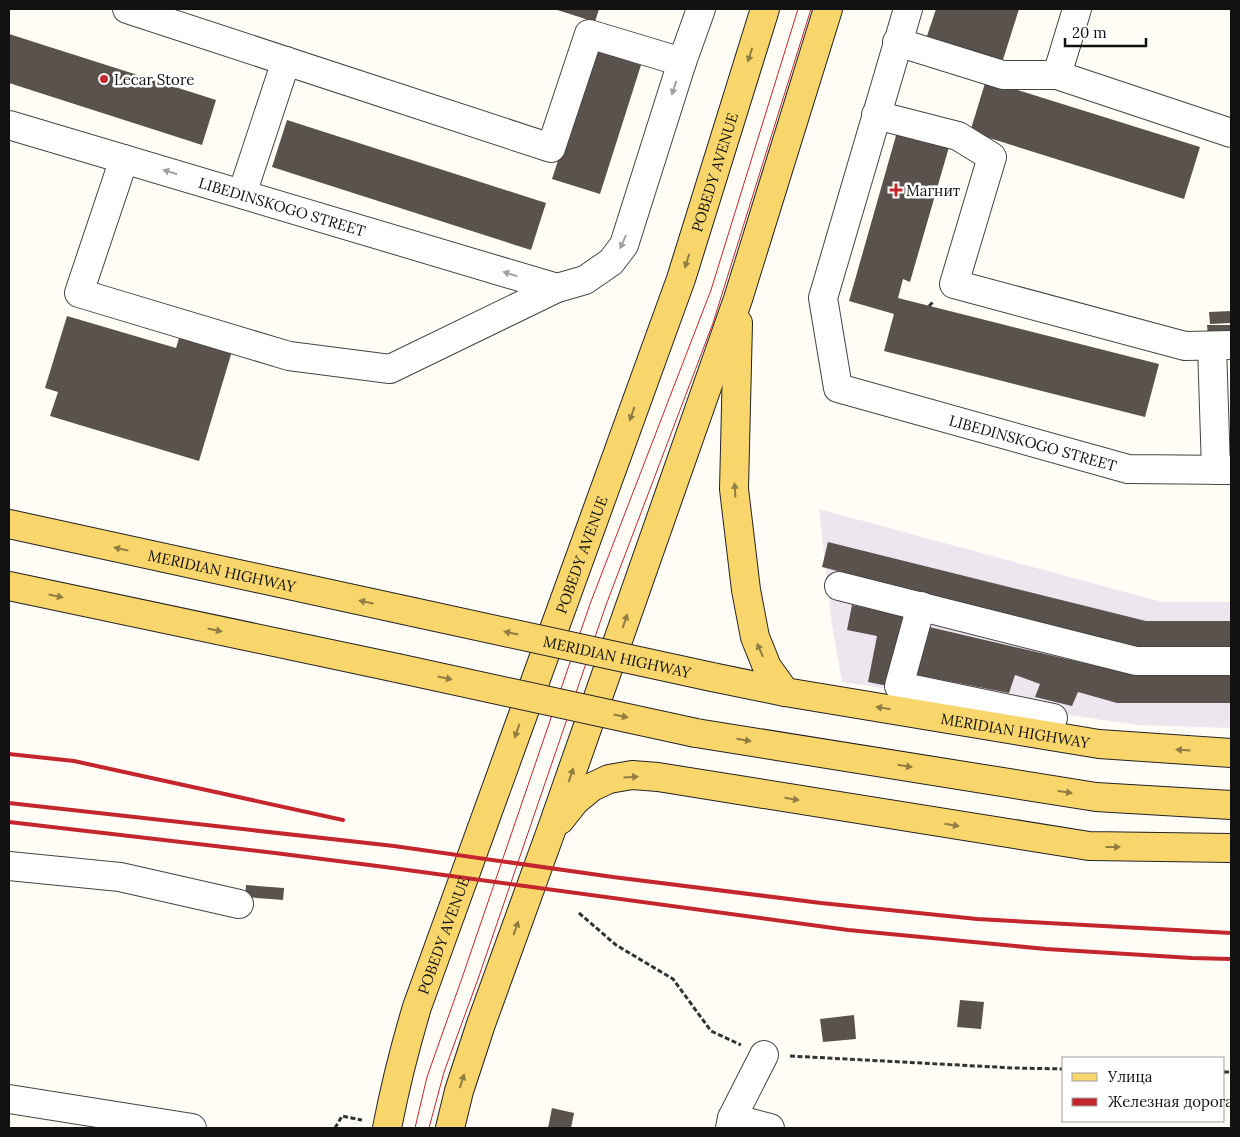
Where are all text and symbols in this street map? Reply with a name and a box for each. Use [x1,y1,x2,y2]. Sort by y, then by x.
scale bar [1065,15,1146,47]
text: 20 m [1072,23,1107,42]
one-way arrow [746,48,754,63]
place label: Lecar Store [114,70,194,89]
marker: Lecar Store [98,73,110,85]
one-way arrow [670,81,678,96]
street label: POBEDY AVENUE [687,110,742,234]
one-way arrow [162,168,177,176]
street label: LIBEDINSKOGO STREET [197,172,368,240]
place label: Магнит [906,181,961,200]
marker: Магнит [890,184,902,196]
one-way arrow [619,235,627,249]
one-way arrow [683,253,691,268]
one-way arrow [503,269,518,277]
one-way arrow [628,407,636,422]
street label: LIBEDINSKOGO STREET [947,410,1119,475]
one-way arrow [730,482,738,498]
street label: POBEDY AVENUE [551,493,611,616]
one-way arrow [114,545,129,553]
street label: MERIDIAN HIGHWAY [146,545,298,596]
one-way arrow [49,592,64,600]
one-way arrow [358,598,373,606]
one-way arrow [622,614,629,629]
one-way arrow [208,626,224,634]
one-way arrow [502,629,518,637]
street label: MERIDIAN HIGHWAY [542,631,693,682]
one-way arrow [756,643,764,657]
one-way arrow [437,675,453,683]
one-way arrow [875,704,891,712]
street label: MERIDIAN HIGHWAY [939,708,1092,752]
one-way arrow [613,713,629,721]
one-way arrow [513,724,521,739]
one-way arrow [737,737,753,745]
one-way arrow [1174,745,1190,753]
one-way arrow [897,763,913,771]
one-way arrow [567,767,575,782]
one-way arrow [624,772,640,780]
one-way arrow [1058,789,1074,797]
one-way arrow [784,795,800,803]
one-way arrow [945,821,961,829]
one-way arrow [1106,843,1122,851]
street label: POBEDY AVENUE [413,874,473,997]
one-way arrow [513,920,520,935]
legend [1062,1057,1225,1122]
text: Улица [1107,1067,1153,1086]
one-way arrow [459,1073,467,1088]
text: Железная дорога [1108,1092,1233,1111]

